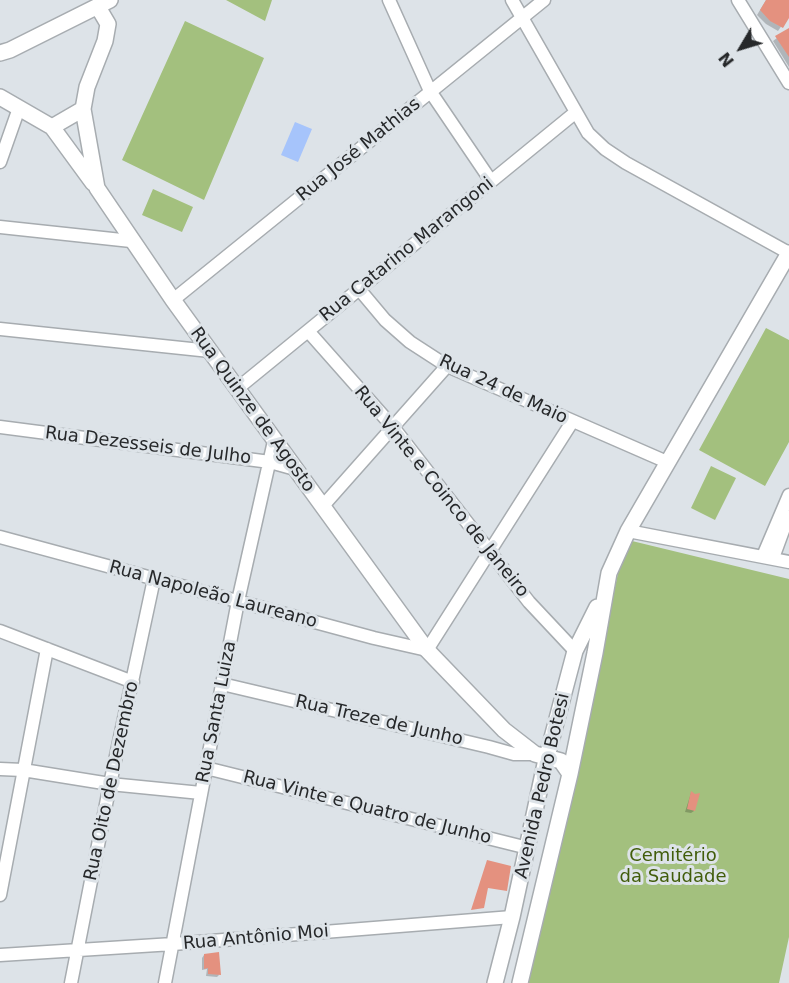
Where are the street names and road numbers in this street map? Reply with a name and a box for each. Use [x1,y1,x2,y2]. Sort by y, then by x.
street label: Rua José Mathias [293,94,425,206]
street label: Rua Catarino Marangoni [316,173,498,327]
street label: Rua Quinze de Agosto [185,323,319,497]
street label: Rua 24 de Maio [435,351,571,429]
street label: Rua Vinte e Coinco de Janeiro [349,382,533,602]
street label: Rua Dezesseis de Julho [44,423,252,469]
street label: Rua Napoleão Laureano [107,557,319,633]
street label: Rua Santa Luiza [193,639,241,785]
street label: Rua Oito de Dezembro [80,679,144,883]
street label: Rua Treze de Junho [293,691,465,751]
street label: Avenida Pedro Botesi [511,691,575,881]
street label: Rua Vinte e Quatro de Junho [241,767,493,849]
street label: Rua Antônio Moi [182,921,330,955]

